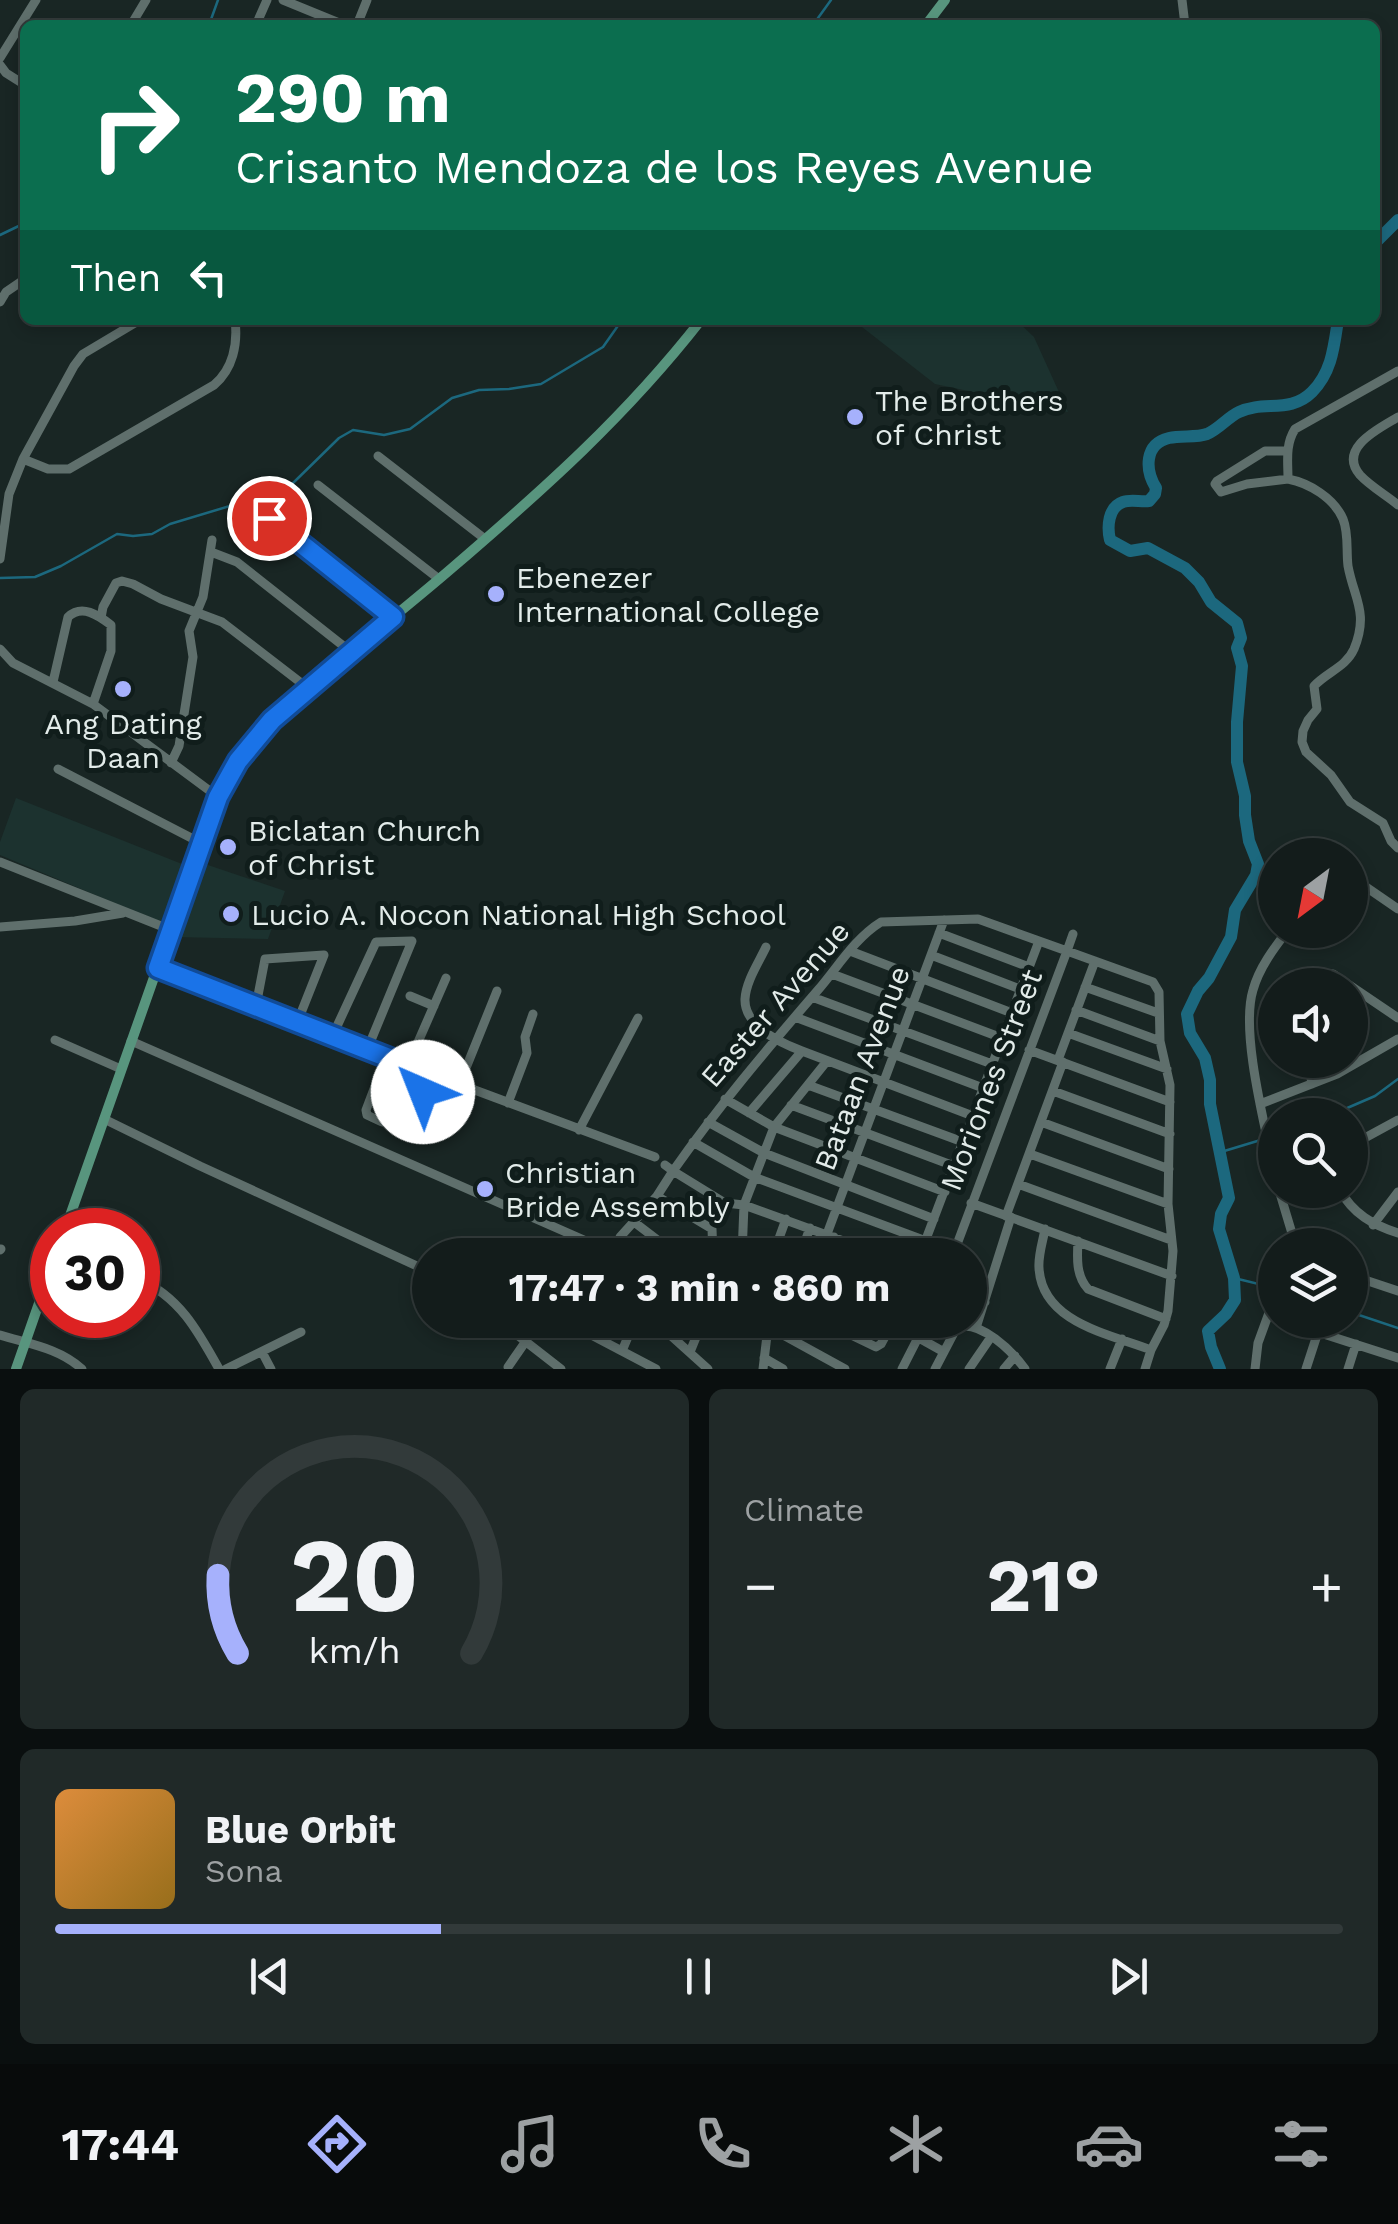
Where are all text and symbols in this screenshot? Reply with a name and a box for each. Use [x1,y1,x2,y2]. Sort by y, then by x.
text: 290 m [235,57,451,139]
icon: right [70,60,200,190]
text: Crisanto Mendoza de los Reyes Avenue [235,141,1094,194]
icon: left [181,250,236,305]
text: Then [70,256,161,300]
place label: The Brothers of Christ [875,383,1064,452]
marker: The Brothers of Christ [844,406,866,428]
pin [227,476,312,561]
icon: arrive [242,491,297,546]
place label: Ebenezer International College [516,560,820,629]
marker: Ebenezer International College [485,583,507,605]
marker: Ang Dating Daan [112,678,134,700]
place label: Ang Dating Daan [44,706,202,775]
place label: Biclatan Church of Christ [248,813,481,882]
marker: Biclatan Church of Christ [217,836,239,858]
north arrow [1258,838,1368,948]
map controls [1258,838,1368,1338]
place label: Lucio A. Nocon National High School [251,897,786,932]
marker: Lucio A. Nocon National High School [220,903,242,925]
street label: Easter Avenue [693,914,857,1094]
street label: Bataan Avenue [807,961,917,1175]
street label: Moriones Street [933,964,1049,1195]
button: sound [1258,968,1368,1078]
position arrow [371,1040,475,1144]
button: search [1258,1098,1368,1208]
place label: Christian Bride Assembly [505,1155,730,1224]
marker: Christian Bride Assembly [474,1178,496,1200]
speed limit sign: 30 [30,1208,160,1338]
button: layers [1258,1228,1368,1338]
text: 17:47 · 3 min · 860 m [509,1266,890,1310]
text: Climate [744,1491,864,1529]
text: 20 [290,1514,419,1636]
text: 21° [986,1541,1101,1629]
text: − [744,1554,777,1618]
text: + [1310,1554,1343,1618]
text: km/h [308,1630,401,1672]
text: Blue Orbit [205,1808,396,1852]
text: Sona [205,1852,283,1890]
icon: previous [242,1949,297,2004]
icon: pause [671,1949,726,2004]
icon: next [1101,1949,1156,2004]
icon: directions [302,2109,372,2179]
icon: music [495,2109,565,2179]
icon: phone [688,2109,758,2179]
icon: climate [881,2109,951,2179]
icon: car [1074,2109,1144,2179]
icon: filters [1266,2109,1336,2179]
text: 17:44 [61,2118,179,2171]

